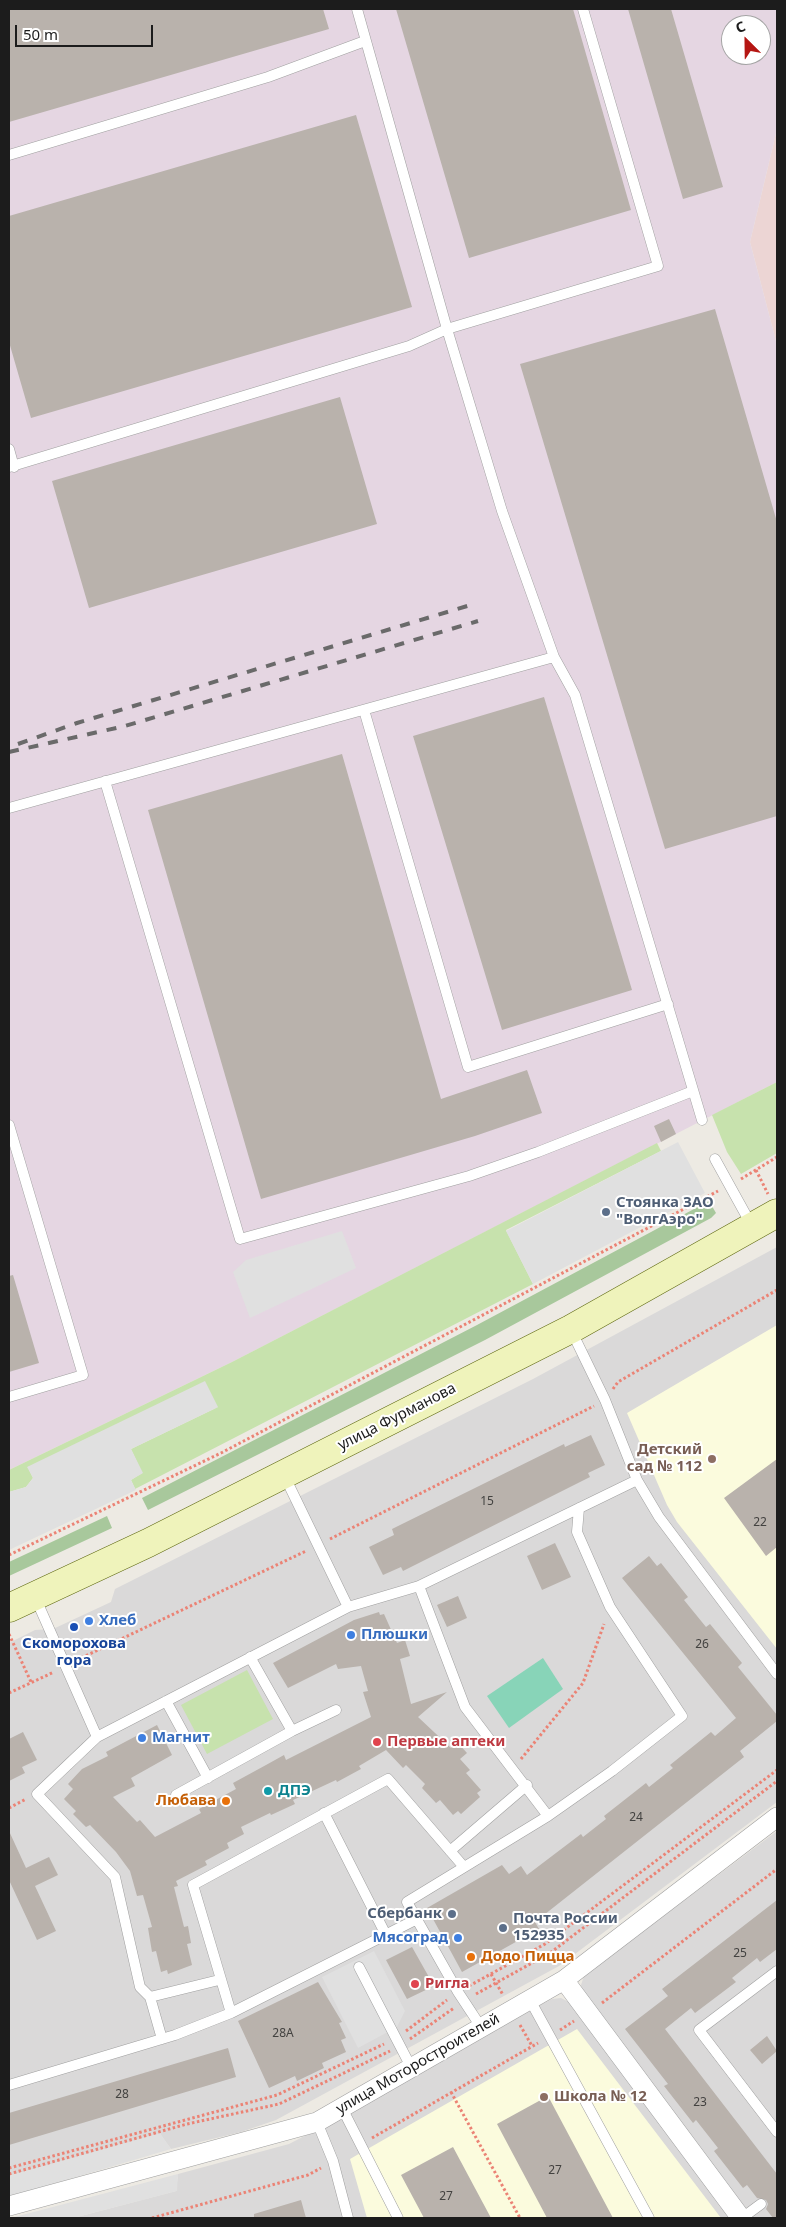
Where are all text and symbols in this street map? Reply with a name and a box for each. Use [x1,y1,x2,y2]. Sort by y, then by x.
scale bar [18,15,155,47]
north arrow [721,15,771,65]
text: С [732,16,748,37]
text: 50 m [23,24,58,44]
place label: Стоянка ЗАО "ВолгАэро" [616,1194,714,1229]
marker: Стоянка ЗАО "ВолгАэро" [600,1206,612,1218]
street label: улица Фурманова [335,1379,459,1455]
place label: Детский сад № 112 [627,1441,702,1476]
marker: Детский сад № 112 [706,1453,718,1465]
house number: 15 [480,1495,494,1509]
house number: 22 [753,1516,767,1530]
place label: Хлеб [99,1612,136,1630]
marker: Хлеб [83,1615,95,1627]
marker: Скоморохова гора [68,1621,80,1633]
place label: Плюшки [361,1626,428,1644]
marker: Плюшки [345,1629,357,1641]
place label: Скоморохова гора [22,1635,126,1670]
house number: 26 [695,1638,709,1652]
place label: Магнит [152,1729,210,1747]
marker: Магнит [136,1732,148,1744]
place label: Первые аптеки [387,1733,505,1751]
marker: Первые аптеки [371,1736,383,1748]
place label: ДПЭ [278,1782,311,1800]
marker: ДПЭ [262,1785,274,1797]
place label: Любава [156,1792,216,1810]
marker: Любава [220,1795,232,1807]
house number: 24 [629,1811,643,1825]
place label: Сбербанк [367,1905,442,1923]
marker: Сбербанк [446,1908,458,1920]
place label: Почта России 152935 [513,1910,618,1945]
marker: Почта России 152935 [497,1922,509,1934]
place label: Мясоград [373,1929,448,1947]
marker: Мясоград [452,1932,464,1944]
house number: 25 [733,1947,747,1961]
place label: Додо Пицца [481,1948,575,1966]
marker: Додо Пицца [465,1951,477,1963]
place label: Ригла [425,1975,469,1993]
marker: Ригла [409,1978,421,1990]
street label: улица Моторостроителей [333,2010,503,2118]
house number: 28А [272,2027,294,2041]
house number: 28 [115,2088,129,2102]
place label: Школа № 12 [554,2088,647,2106]
marker: Школа № 12 [538,2091,550,2103]
house number: 23 [693,2096,707,2110]
house number: 27 [548,2164,562,2178]
house number: 27 [439,2190,453,2204]

